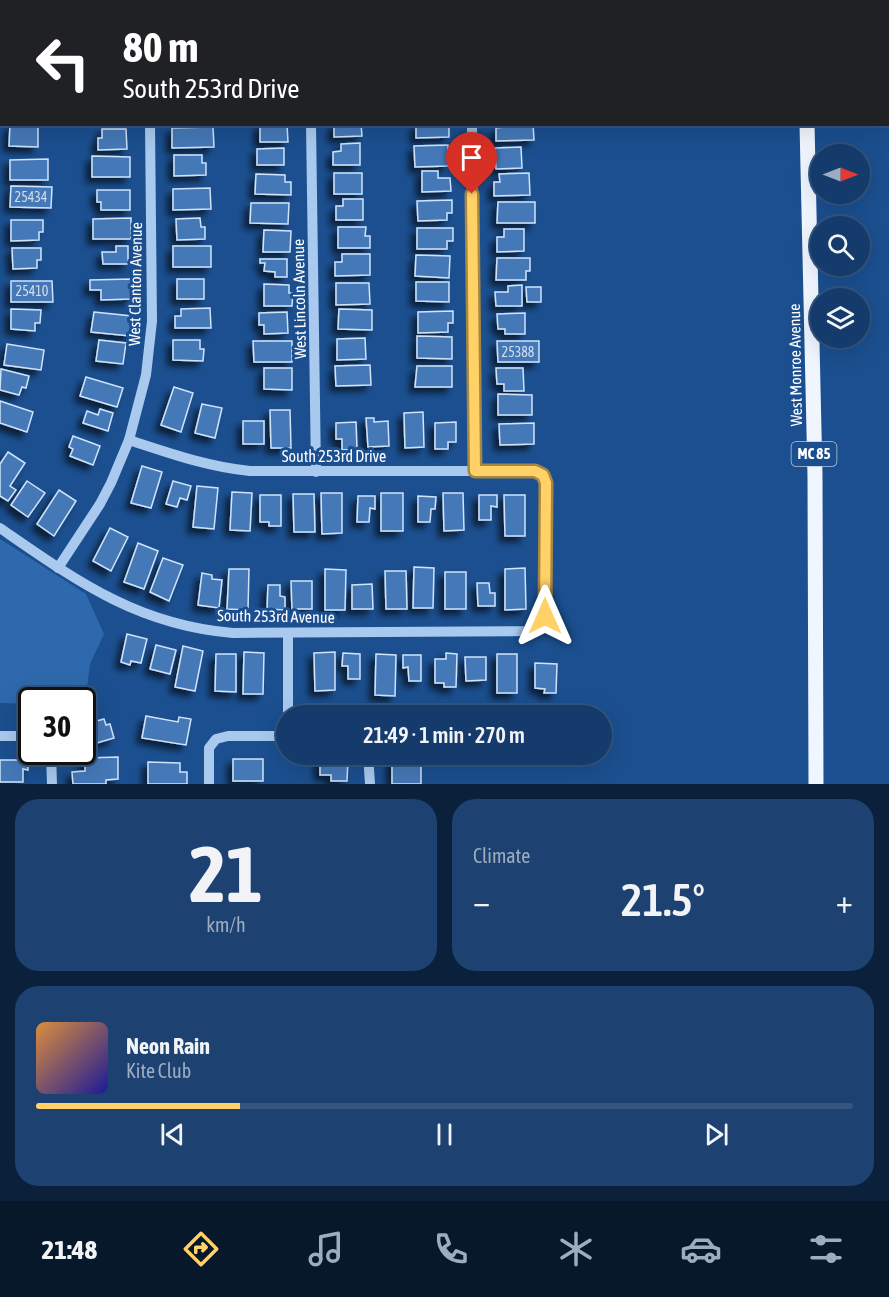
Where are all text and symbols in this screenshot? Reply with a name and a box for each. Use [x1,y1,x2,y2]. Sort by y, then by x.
text: 80 m [123,23,198,71]
icon: left [24,24,102,102]
text: South 253rd Drive [123,73,300,104]
pin [446,132,497,194]
icon: arrive [455,141,488,174]
north arrow [810,144,870,204]
map controls [810,144,870,348]
house number: 25434 [15,189,48,205]
button: search [810,216,870,276]
street label: West Clanton Avenue [125,222,145,346]
street label: West Lincoln Avenue [289,239,309,359]
house number: 25410 [16,283,49,299]
button: layers [810,288,870,348]
street label: West Monroe Avenue [785,303,805,427]
house number: 25388 [502,344,535,360]
road number: MC 85 [792,442,836,466]
street label: South 253rd Drive [282,447,386,465]
position arrow [513,584,577,648]
street label: South 253rd Avenue [217,606,335,626]
speed limit sign: 30 [18,687,96,765]
text: 21:49 · 1 min · 270 m [363,722,525,748]
text: 21 [189,829,263,919]
text: Climate [473,844,530,867]
text: 21.5° [621,874,705,926]
text: − [473,882,490,920]
text: + [836,882,853,920]
text: km/h [206,913,246,936]
text: Neon Rain [126,1033,210,1059]
text: Kite Club [126,1059,191,1082]
icon: previous [156,1118,189,1151]
icon: pause [428,1118,461,1151]
icon: next [700,1118,733,1151]
icon: directions [180,1228,222,1270]
icon: music [305,1228,347,1270]
icon: phone [430,1228,472,1270]
icon: climate [555,1228,597,1270]
icon: car [680,1228,722,1270]
icon: filters [805,1228,847,1270]
text: 21:48 [42,1234,97,1265]

